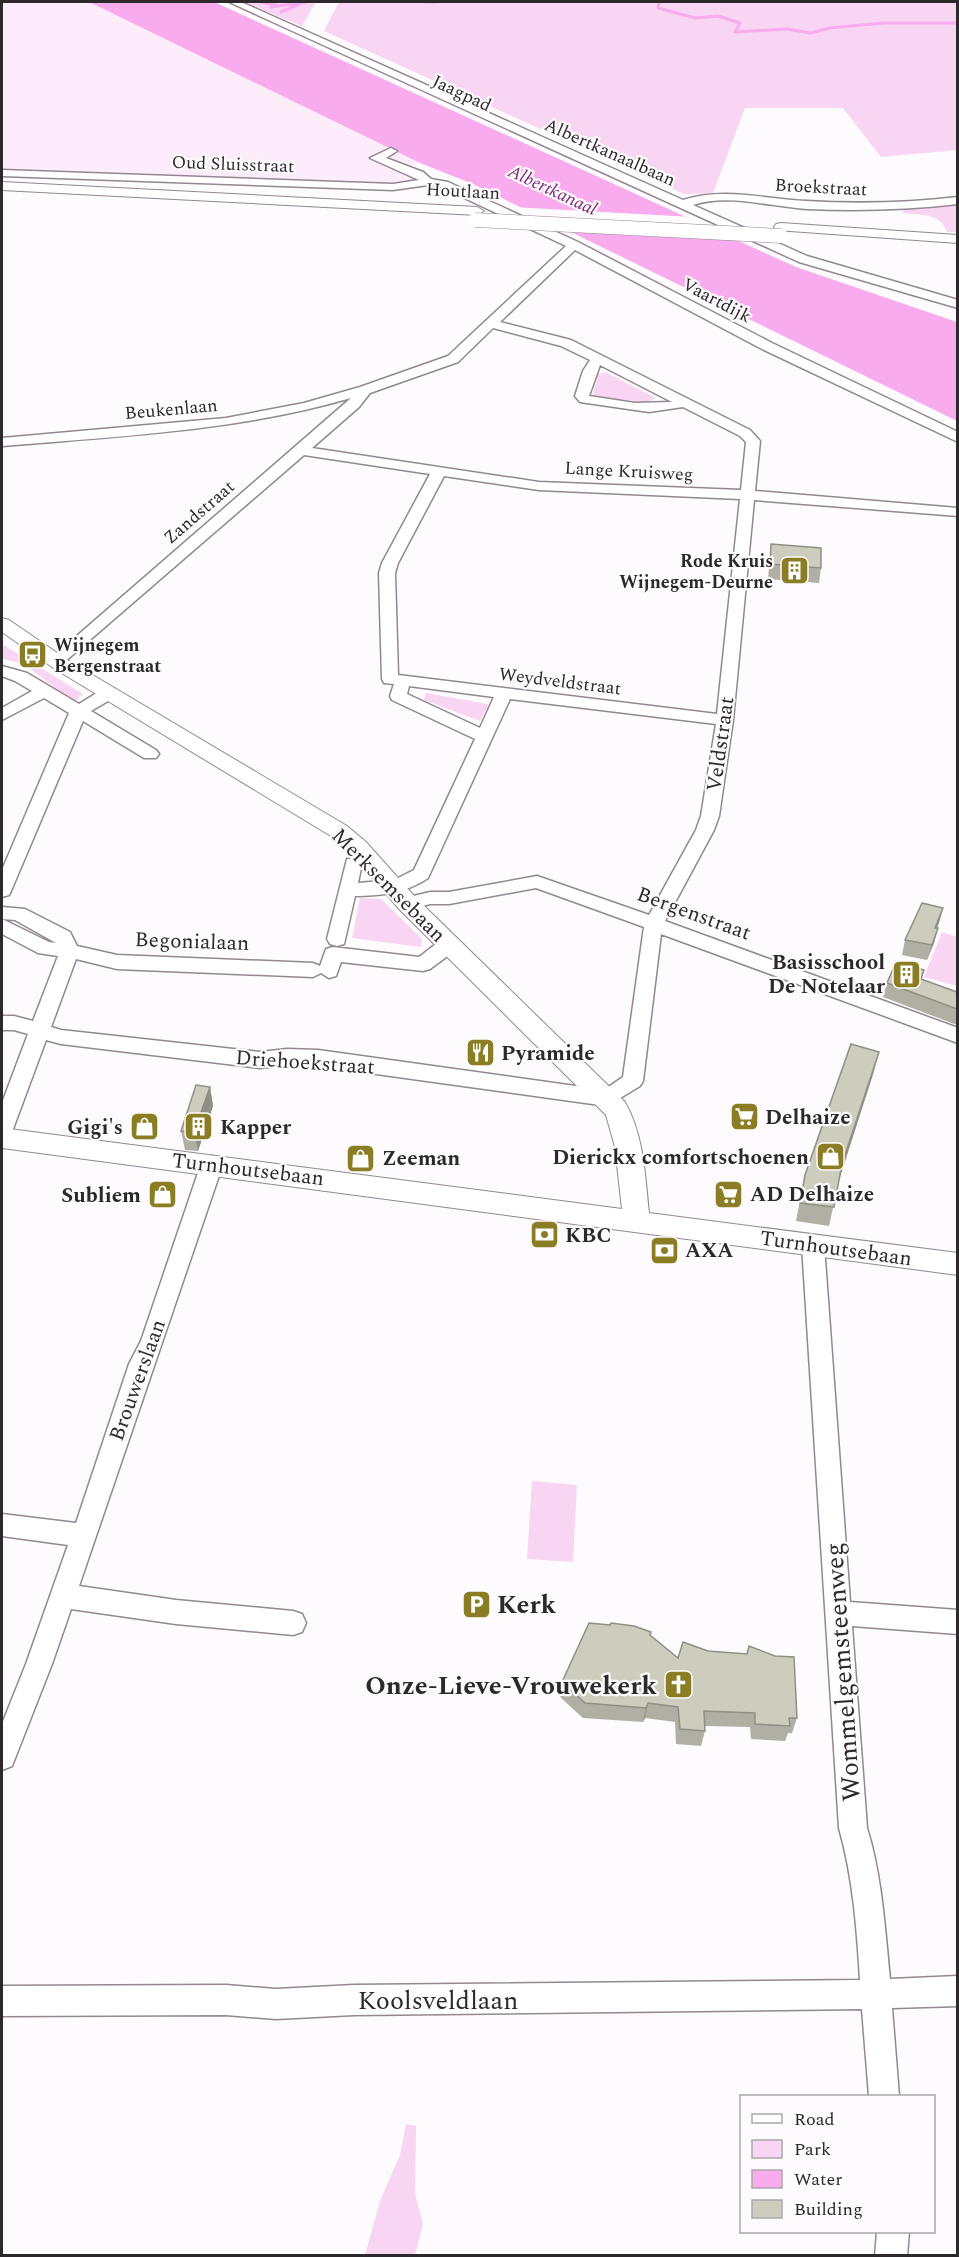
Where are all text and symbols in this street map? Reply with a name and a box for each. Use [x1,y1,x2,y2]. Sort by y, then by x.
street label: Jaagpad [428,68,496,119]
street label: Albertkanaalbaan [541,113,679,191]
street label: Oud Sluisstraat [171,149,295,180]
water label: Albertkanaal [505,160,601,220]
street label: Broekstraat [774,172,868,203]
street label: Houtlaan [425,176,501,207]
street label: Vaartdijk [677,271,756,330]
street label: Beukenlaan [124,392,219,427]
street label: Lange Kruisweg [564,455,694,488]
street label: Zandstraat [158,474,241,551]
place label: Rode Kruis Wijnegem-Deurne [619,548,773,596]
building icon: Rode Kruis Wijnegem-Deurne [778,555,810,587]
place label: Wijnegem Bergenstraat [54,632,161,680]
bus stop icon: Wijnegem Bergenstraat [17,639,49,671]
street label: Weydveldstraat [497,661,623,702]
street label: Veldstraat [698,695,743,794]
street label: Merksemsebaan [324,821,453,950]
street label: Bergenstraat [632,879,755,949]
street label: Begonialaan [134,924,250,960]
place label: Basisschool De Notelaar [768,947,885,1003]
building icon: Basisschool De Notelaar [890,958,922,990]
restaurant icon: Pyramide [464,1037,496,1069]
place label: Pyramide [501,1038,595,1070]
street label: Driehoekstraat [234,1042,376,1084]
supermarket icon: Delhaize [728,1101,760,1133]
place label: Delhaize [765,1102,851,1134]
shop icon: Gigi's [128,1111,160,1143]
building icon: Kapper [183,1111,215,1143]
place label: Gigi's [67,1112,123,1144]
place label: Kapper [220,1112,291,1144]
shop icon: Dierickx comfortschoenen [814,1141,846,1173]
shop icon: Zeeman [345,1142,377,1174]
place label: Dierickx comfortschoenen [552,1142,809,1174]
place label: Zeeman [382,1143,460,1175]
street label: Turnhoutsebaan [170,1145,326,1195]
supermarket icon: AD Delhaize [713,1178,745,1210]
shop icon: Subliem [146,1179,178,1211]
place label: AD Delhaize [750,1179,874,1211]
place label: Subliem [61,1180,141,1212]
bank icon: KBC [528,1219,560,1251]
place label: KBC [565,1220,611,1252]
street label: Turnhoutsebaan [758,1223,914,1275]
bank icon: AXA [648,1234,680,1266]
place label: AXA [685,1235,734,1267]
street label: Brouwerslaan [101,1315,175,1446]
street label: Wommelgemsteenweg [814,1541,872,1803]
place label: Kerk [497,1585,557,1625]
parking icon: Kerk [460,1588,492,1620]
place label: Onze-Lieve-Vrouwekerk [365,1666,657,1706]
church icon: Onze-Lieve-Vrouwekerk [662,1669,694,1701]
street label: Koolsveldlaan [358,1981,518,2021]
legend [740,2095,935,2233]
text: Road [794,2106,835,2133]
text: Park [794,2136,831,2163]
text: Water [794,2166,842,2193]
text: Building [794,2196,863,2223]

